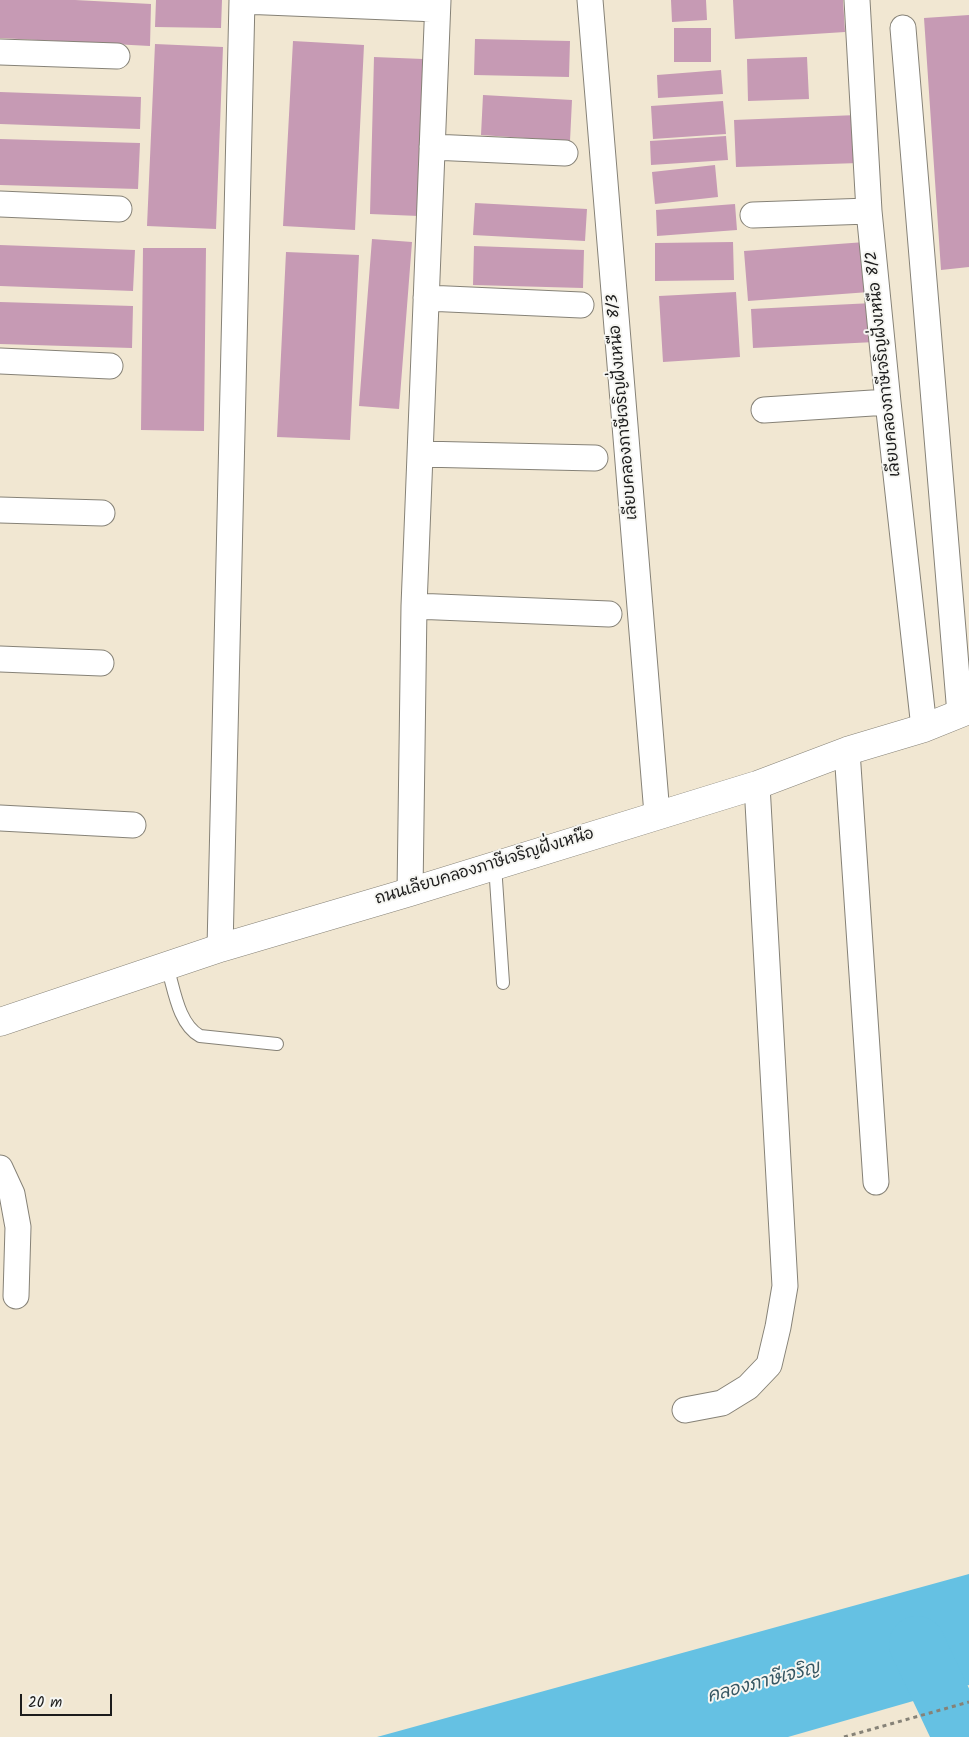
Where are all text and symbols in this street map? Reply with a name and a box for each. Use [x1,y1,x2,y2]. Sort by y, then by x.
street label: เลียบคลองภาษีเจริญฝั่งเหนือ 8/2 [864,250,906,478]
street label: เลียบคลองภาษีเจริญฝั่งเหนือ 8/3 [605,293,643,521]
street label: ถนนเลียบคลองภาษีเจริญฝั่งเหนือ [373,826,597,910]
water label: คลองภาษีเจริญ [705,1659,823,1709]
scale bar [22,1684,115,1716]
text: 20 m [28,1691,62,1715]

